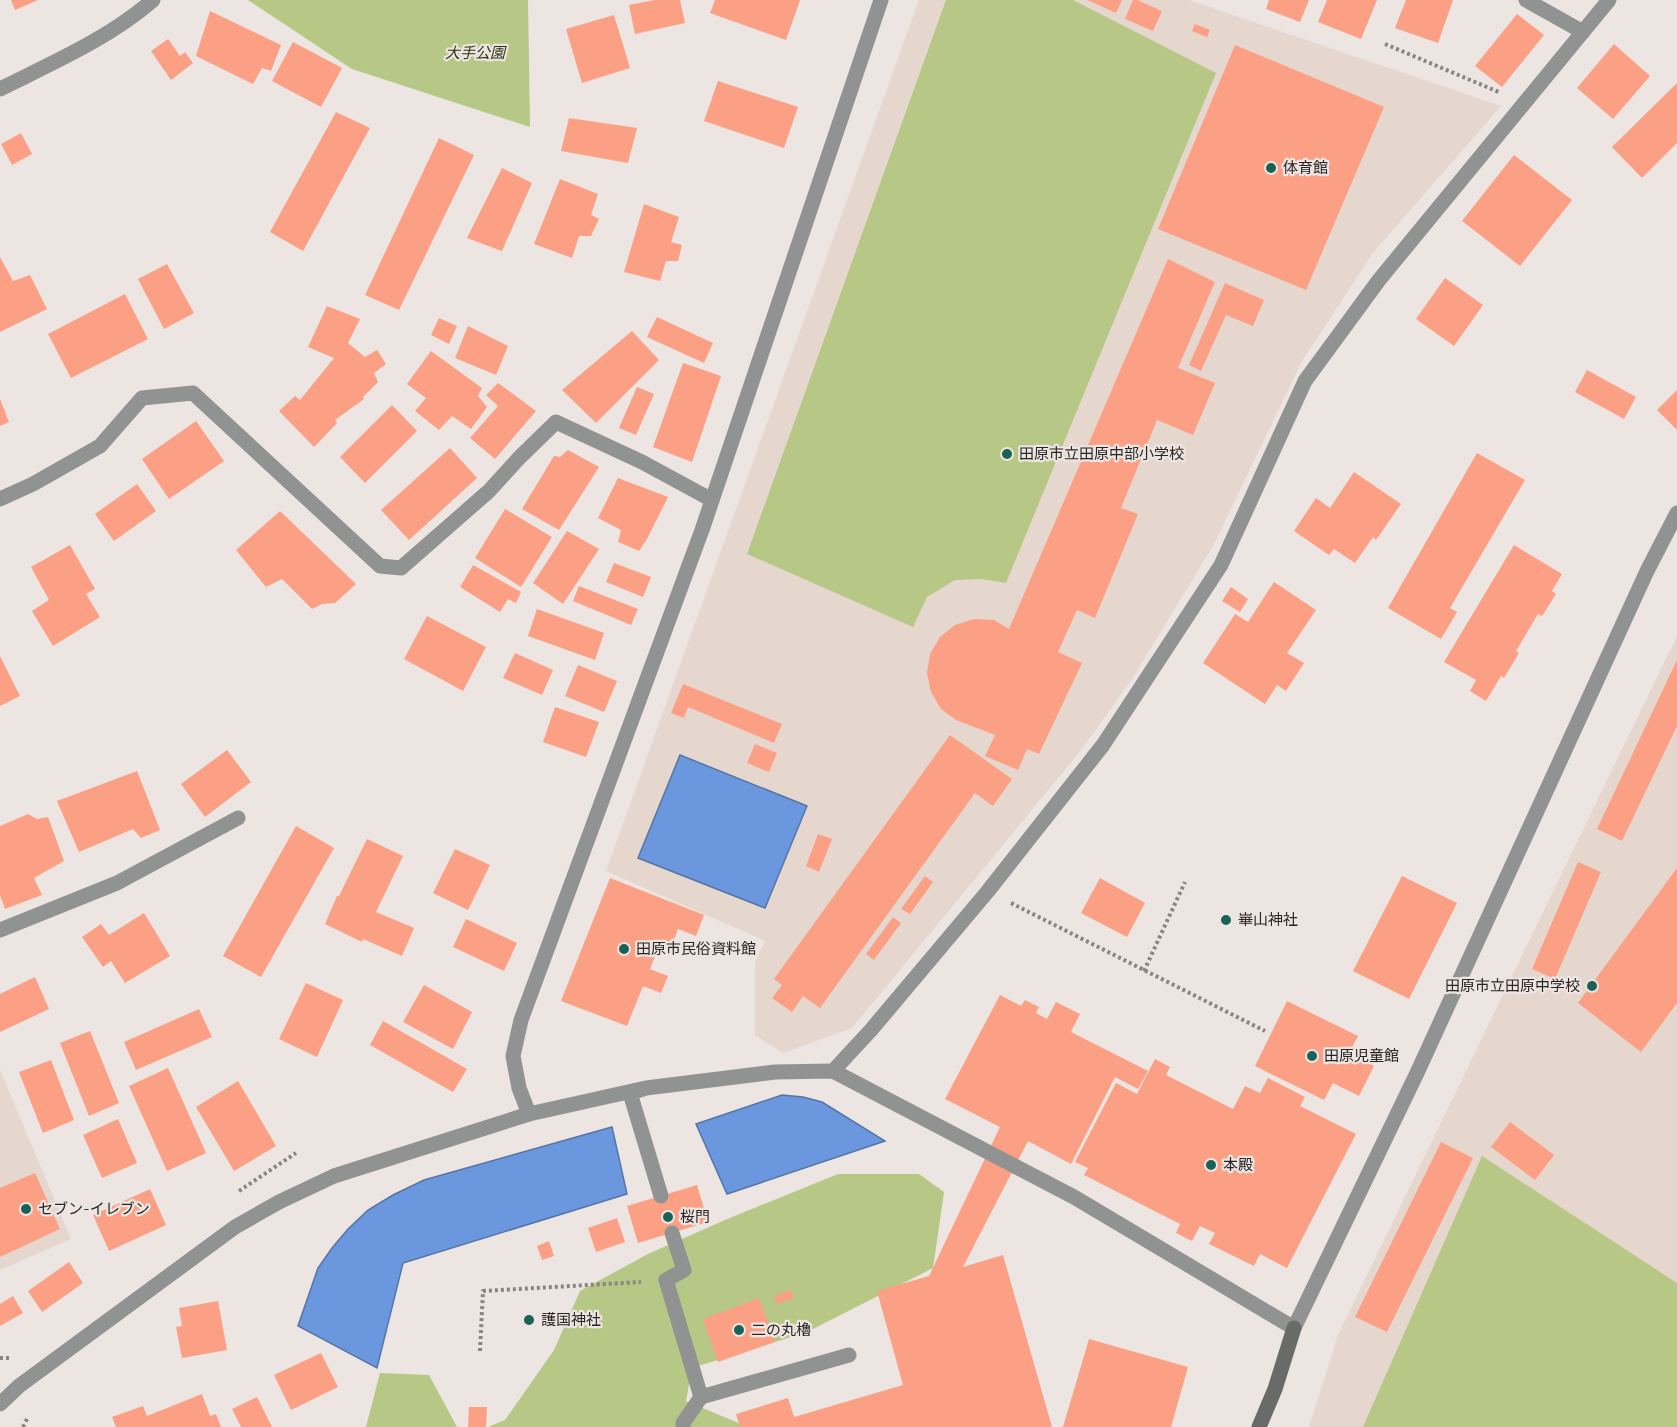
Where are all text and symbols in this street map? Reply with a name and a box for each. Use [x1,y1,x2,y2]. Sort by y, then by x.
park label: 大手公園 [445,44,507,62]
place label: 体育館 [1283,159,1328,177]
marker: 体育館 [1264,161,1278,175]
place label: 田原市立田原中部小学校 [1019,445,1184,463]
marker: 田原市立田原中部小学校 [1000,447,1014,461]
place label: 崋山神社 [1238,911,1298,929]
marker: 崋山神社 [1219,913,1233,927]
place label: 田原市民俗資料館 [636,940,756,958]
marker: 田原市民俗資料館 [617,942,631,956]
place label: 田原市立田原中学校 [1445,977,1580,995]
marker: 田原市立田原中学校 [1585,979,1599,993]
place label: 田原児童館 [1324,1047,1399,1065]
marker: 田原児童館 [1305,1049,1319,1063]
place label: 本殿 [1223,1156,1253,1174]
marker: 本殿 [1204,1158,1218,1172]
place label: セブン-イレブン [38,1200,150,1218]
marker: セブン-イレブン [19,1202,33,1216]
place label: 桜門 [680,1208,710,1226]
marker: 桜門 [661,1210,675,1224]
place label: 護国神社 [541,1311,601,1329]
marker: 護国神社 [522,1313,536,1327]
place label: 二の丸櫓 [751,1321,811,1339]
marker: 二の丸櫓 [732,1323,746,1337]

